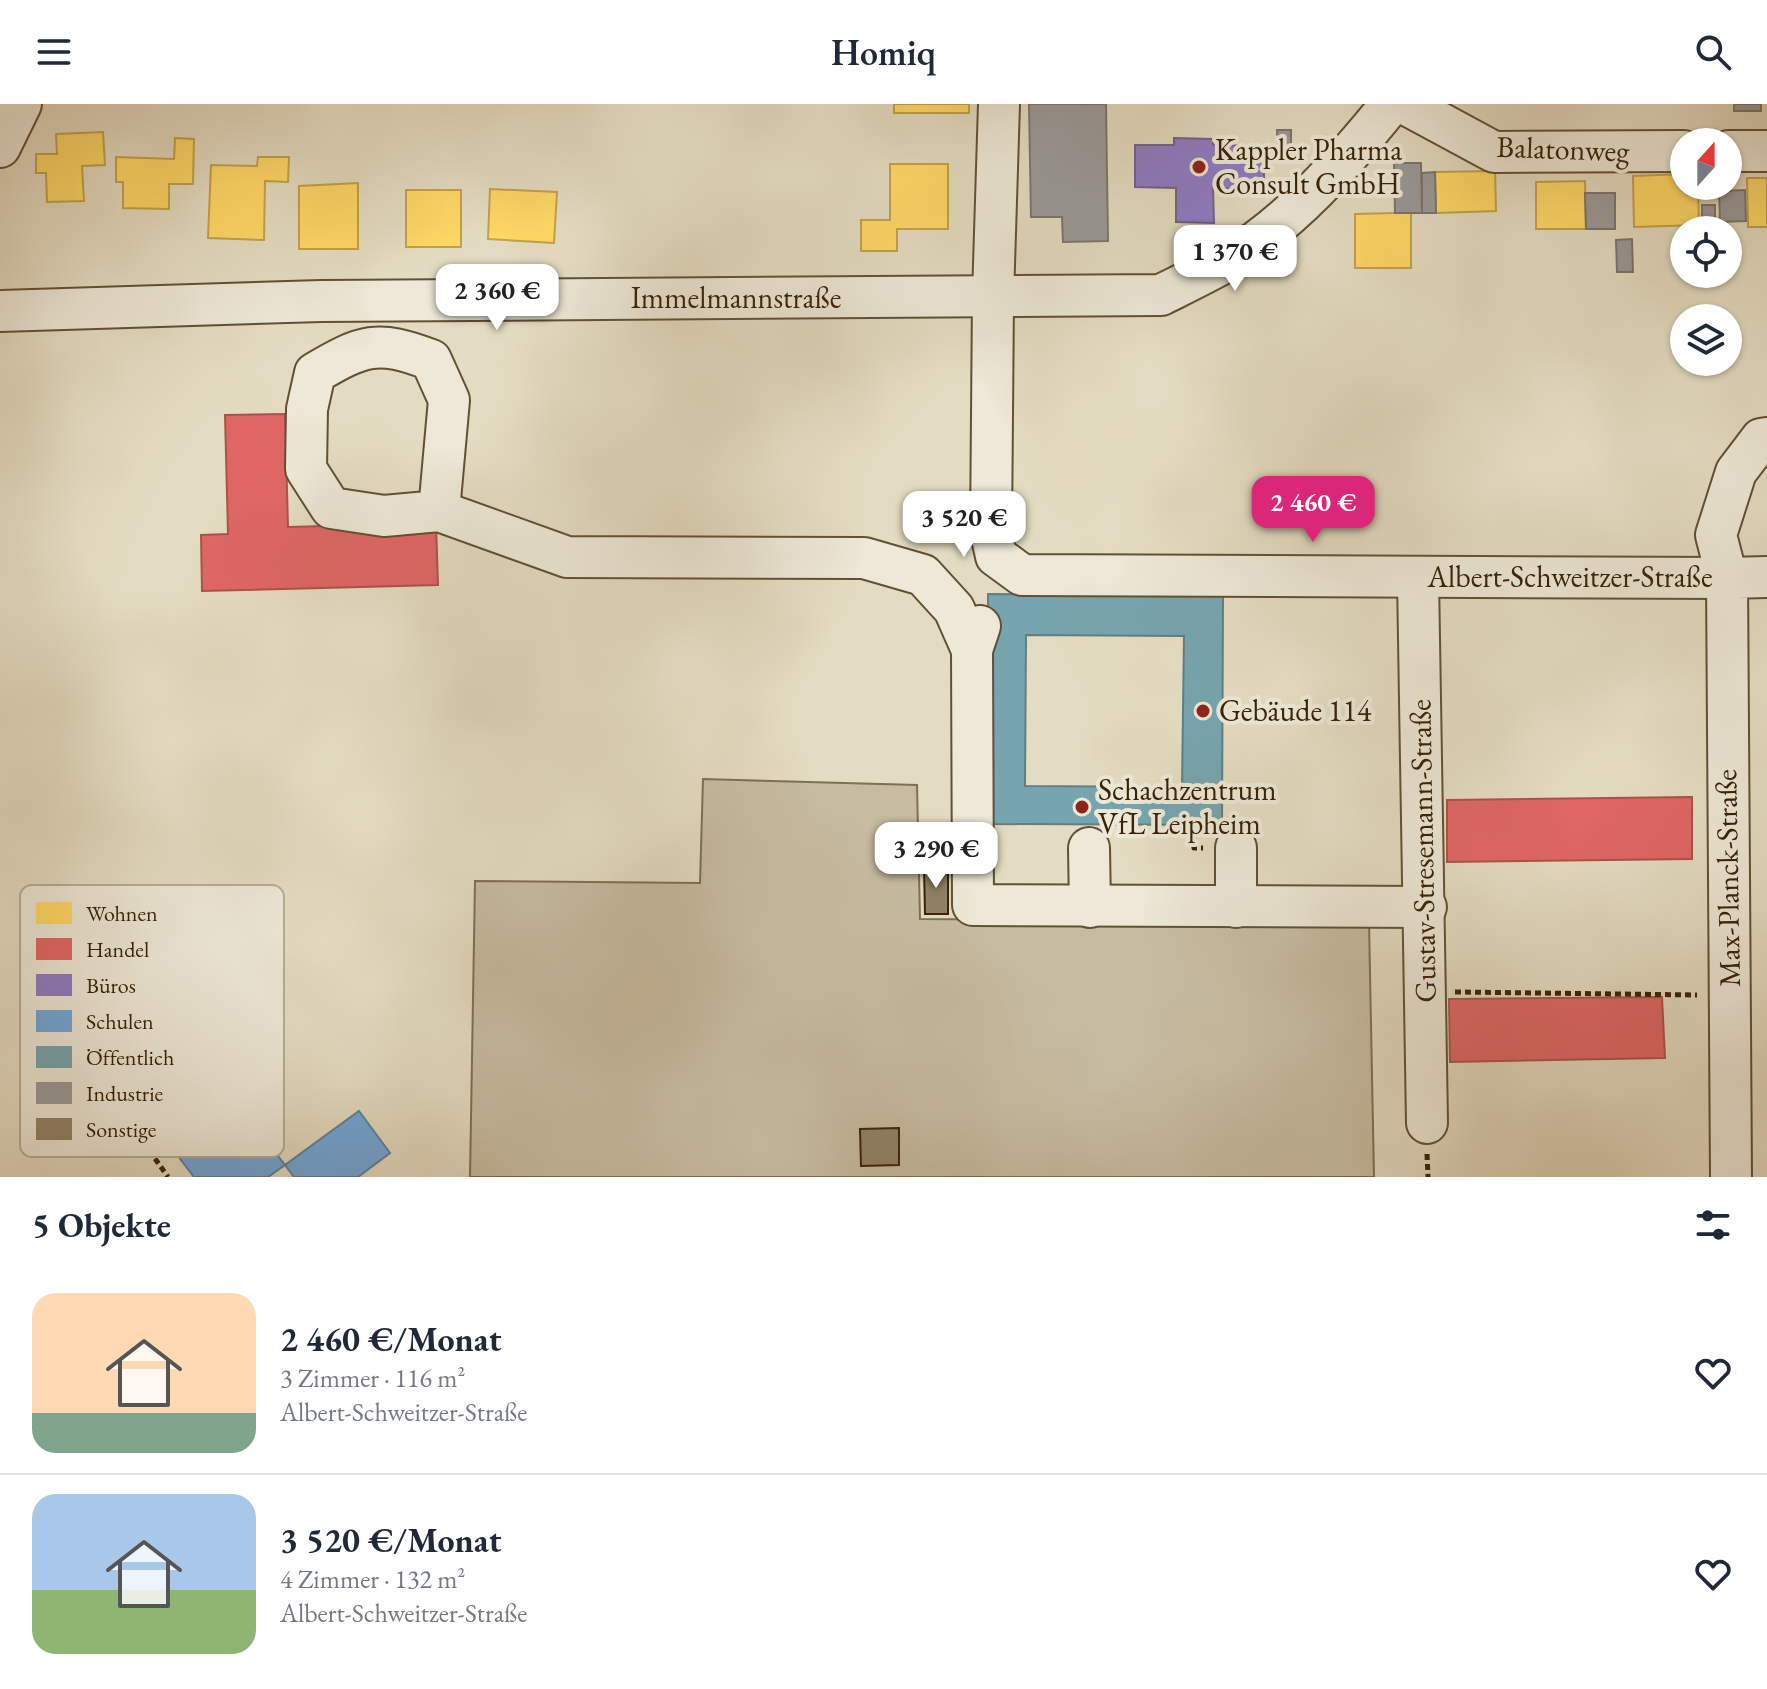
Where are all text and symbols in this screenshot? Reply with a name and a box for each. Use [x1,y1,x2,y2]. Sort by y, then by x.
text: Homiq [831,29,936,76]
icon: menu [32,30,76,74]
icon: search [1691,30,1735,74]
street label: Balatonweg [1496,127,1631,170]
north arrow [1670,128,1742,200]
map controls [1670,128,1742,376]
place label: Kappler Pharma Consult GmbH [1215,130,1402,203]
marker: Kappler Pharma Consult GmbH [1190,158,1208,176]
button: locate [1670,216,1742,288]
pin: 1 370 € [1161,225,1309,293]
text: 1 370 € [1192,234,1278,268]
pin: 2 360 € [423,264,571,332]
text: 2 360 € [454,273,540,307]
street label: Immelmannstraße [631,278,841,317]
button: layers [1670,304,1742,376]
pin: 2 460 € [1239,476,1387,544]
text: 2 460 € [1270,485,1356,519]
pin: 3 520 € [890,491,1038,559]
text: 3 520 € [921,500,1007,534]
street label: Albert-Schweitzer-Straße [1426,557,1713,596]
place label: Gebäude 114 [1219,691,1372,730]
street label: Gustav-Stresemann-Straße [1400,699,1445,1003]
marker: Gebäude 114 [1194,702,1212,720]
street label: Max-Planck-Straße [1706,769,1749,987]
place label: Schachzentrum VfL Leipheim [1098,770,1277,843]
marker: Schachzentrum VfL Leipheim [1073,798,1091,816]
pin: 3 290 € [862,822,1010,890]
text: 3 290 € [893,831,979,865]
legend [20,885,284,1157]
text: Wohnen [86,899,158,928]
text: Handel [86,935,149,964]
text: Büros [86,971,136,1000]
text: Schulen [86,1007,154,1036]
text: Öffentlich [86,1043,174,1072]
text: Industrie [86,1079,164,1108]
text: Sonstige [86,1115,157,1144]
text: 5 Objekte [32,1203,171,1247]
icon: filters [1691,1203,1735,1247]
text: 2 460 €/Monat [280,1317,501,1361]
icon: home [96,1325,192,1421]
icon: heart [1691,1351,1735,1395]
text: 3 Zimmer · 116 m² [280,1361,465,1395]
text: Albert-Schweitzer-Straße [280,1395,527,1429]
text: 3 520 €/Monat [280,1518,501,1562]
icon: home [96,1526,192,1622]
icon: heart [1691,1552,1735,1596]
text: 4 Zimmer · 132 m² [280,1562,465,1596]
text: Albert-Schweitzer-Straße [280,1596,527,1630]

